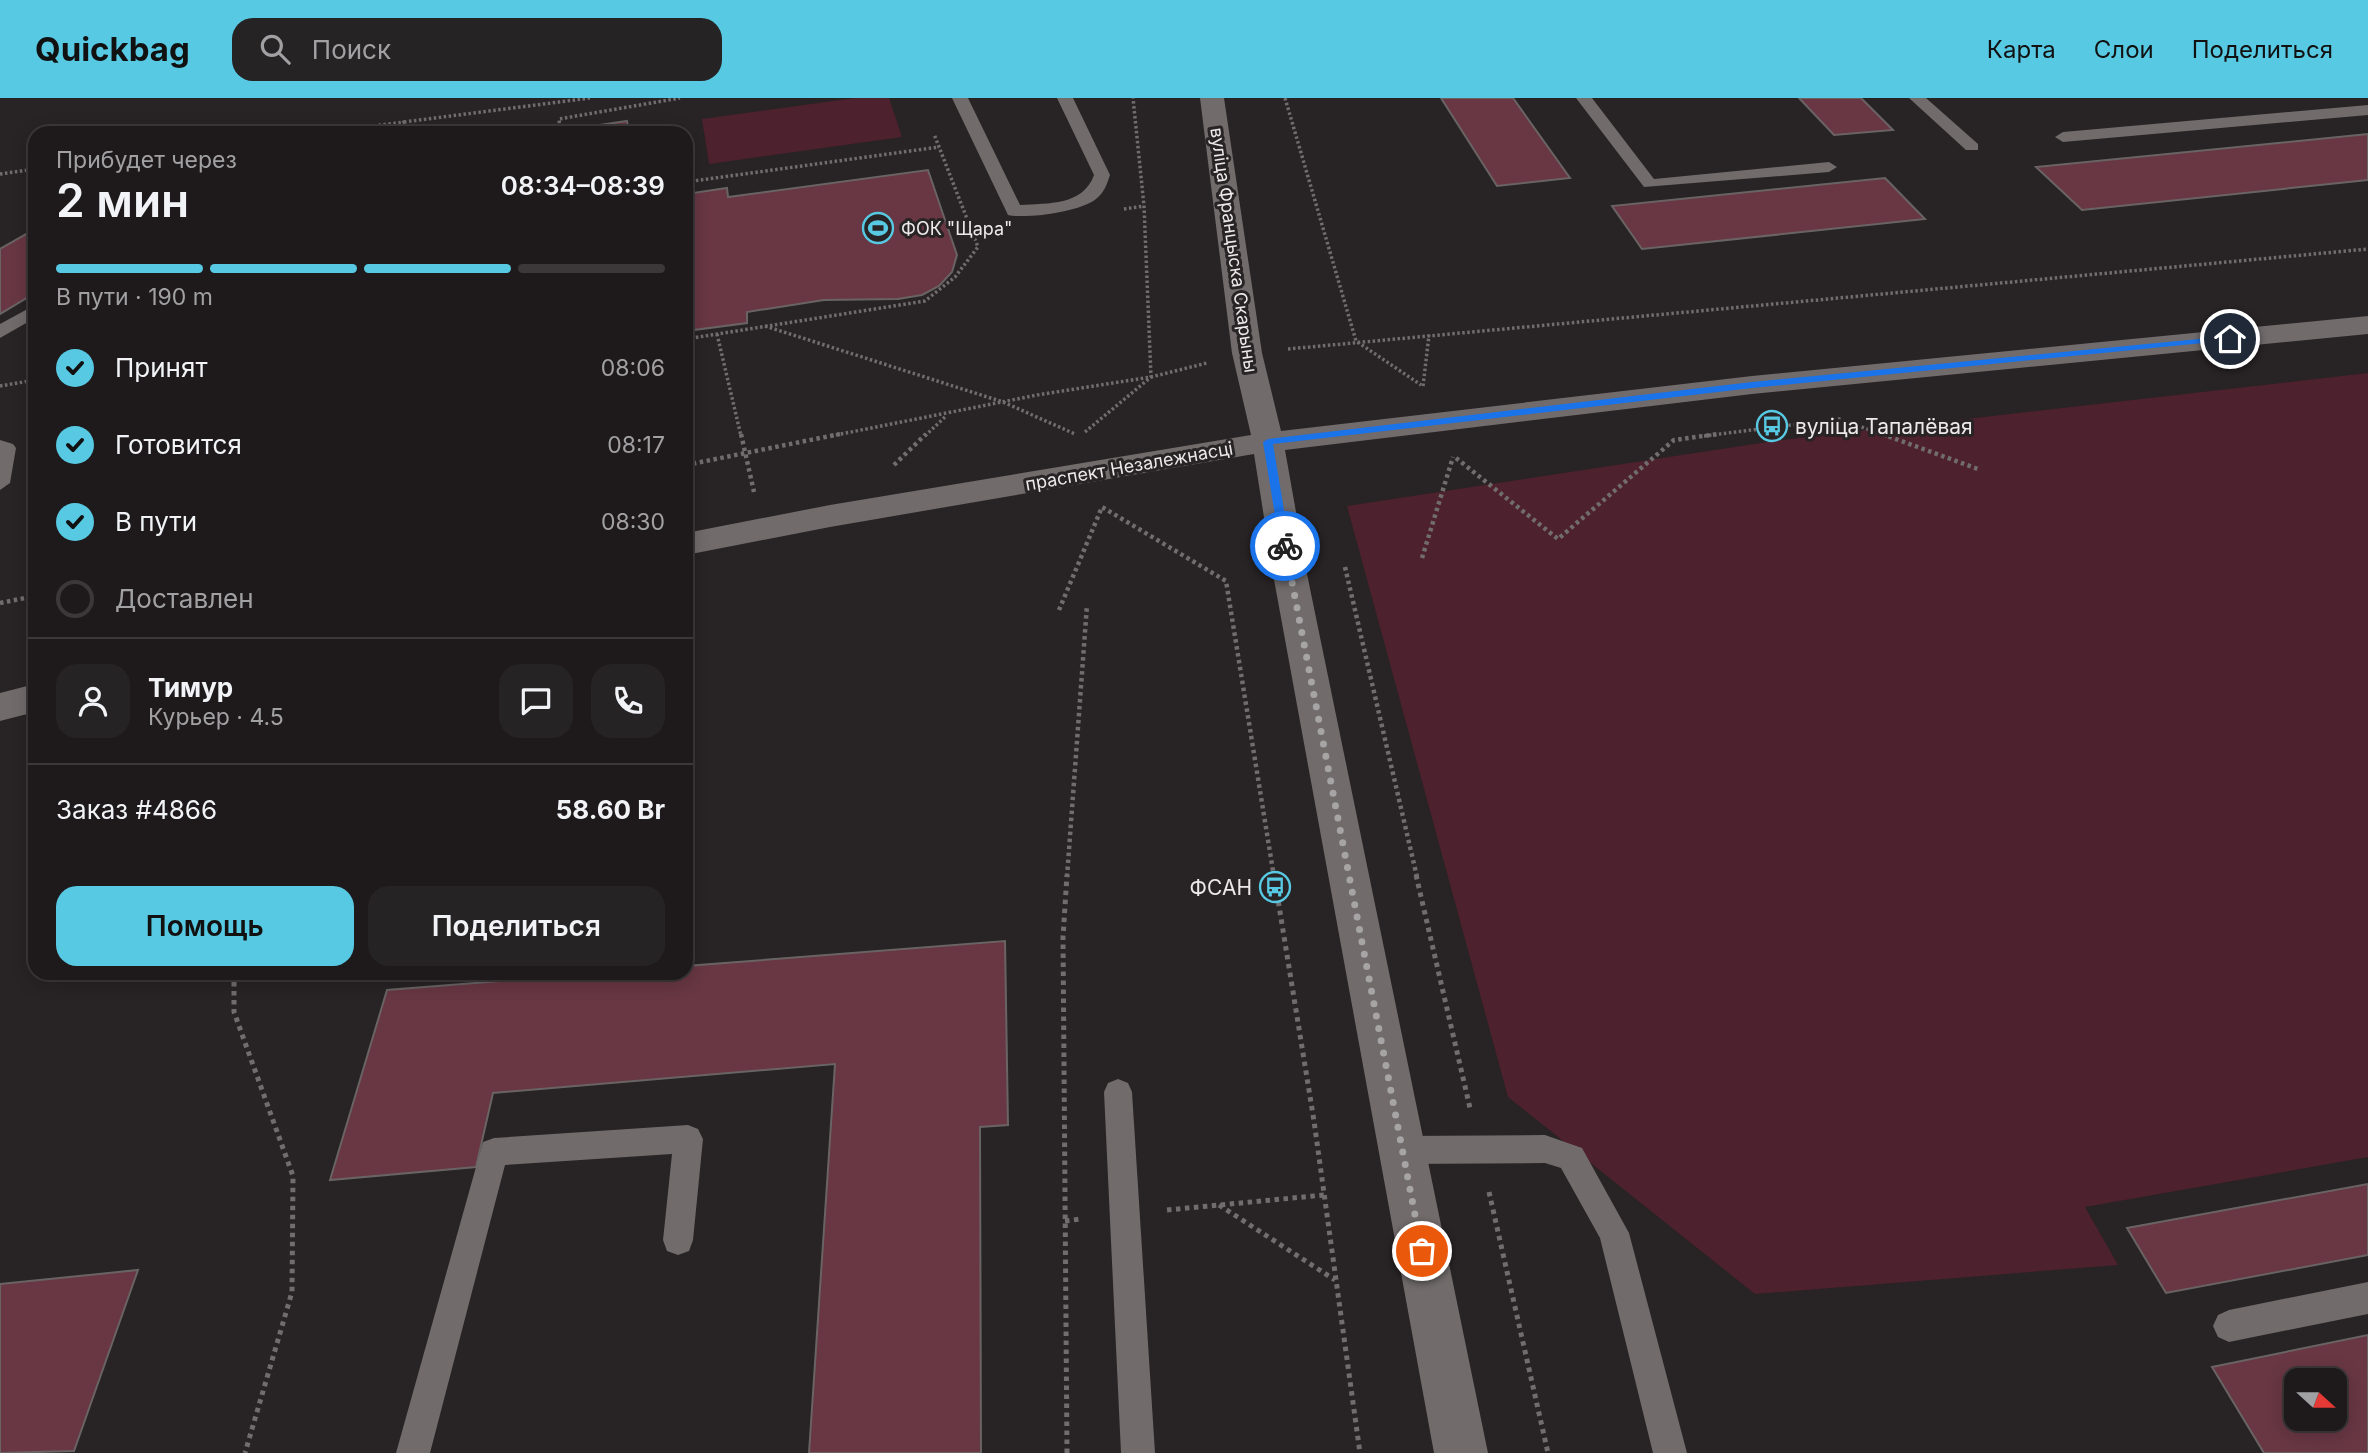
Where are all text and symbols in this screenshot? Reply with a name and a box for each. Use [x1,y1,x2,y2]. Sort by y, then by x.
search box [232,18,722,81]
text: Quickbag [35,29,190,69]
icon: search [256,30,294,68]
text: Поиск [312,34,391,65]
text: Карта [1987,35,2056,64]
text: Слои [2094,35,2154,64]
text: Поделиться [2192,35,2333,64]
street label: вуліца Францыска Скарыны [1206,126,1262,374]
text: Прибудет через [56,146,237,174]
text: 08:34–08:39 [501,170,665,201]
text: 2 мин [56,172,189,228]
sports icon: ФОК "Щара" [861,211,895,245]
place label: ФОК "Щара" [901,218,1013,239]
text: В пути · 190 m [56,283,213,311]
pin [2200,309,2260,369]
icon: home [2211,320,2249,358]
icon: check [56,349,94,387]
text: Принят [115,352,208,383]
text: 08:06 [601,354,665,382]
bus stop icon: вуліца Тапалёвая [1755,409,1789,443]
place label: вуліца Тапалёвая [1795,414,1973,439]
icon: check [56,426,94,464]
text: Готовится [115,429,242,460]
text: 08:17 [607,431,665,459]
street label: праспект Незалежнасці [1024,437,1234,495]
icon: check [56,503,94,541]
text: В пути [115,506,197,537]
text: 08:30 [601,508,665,536]
courier [1250,511,1320,581]
icon: bike [1266,527,1304,565]
text: Доставлен [115,583,254,614]
button: person [56,664,130,738]
button: chat [499,664,573,738]
button: phone [591,664,665,738]
text: Тимур [148,672,233,703]
text: Курьер · 4.5 [148,703,284,731]
text: Заказ #4866 [56,794,217,825]
text: 58.60 Br [556,794,665,825]
bus stop icon: ФСАН [1258,870,1292,904]
place label: ФСАН [1190,875,1252,900]
button: Помощь [56,886,354,966]
button: Поделиться [368,886,665,966]
pin [1392,1221,1452,1281]
icon: bag [1403,1232,1441,1270]
north arrow [2284,1368,2347,1432]
map controls [2284,1368,2347,1431]

